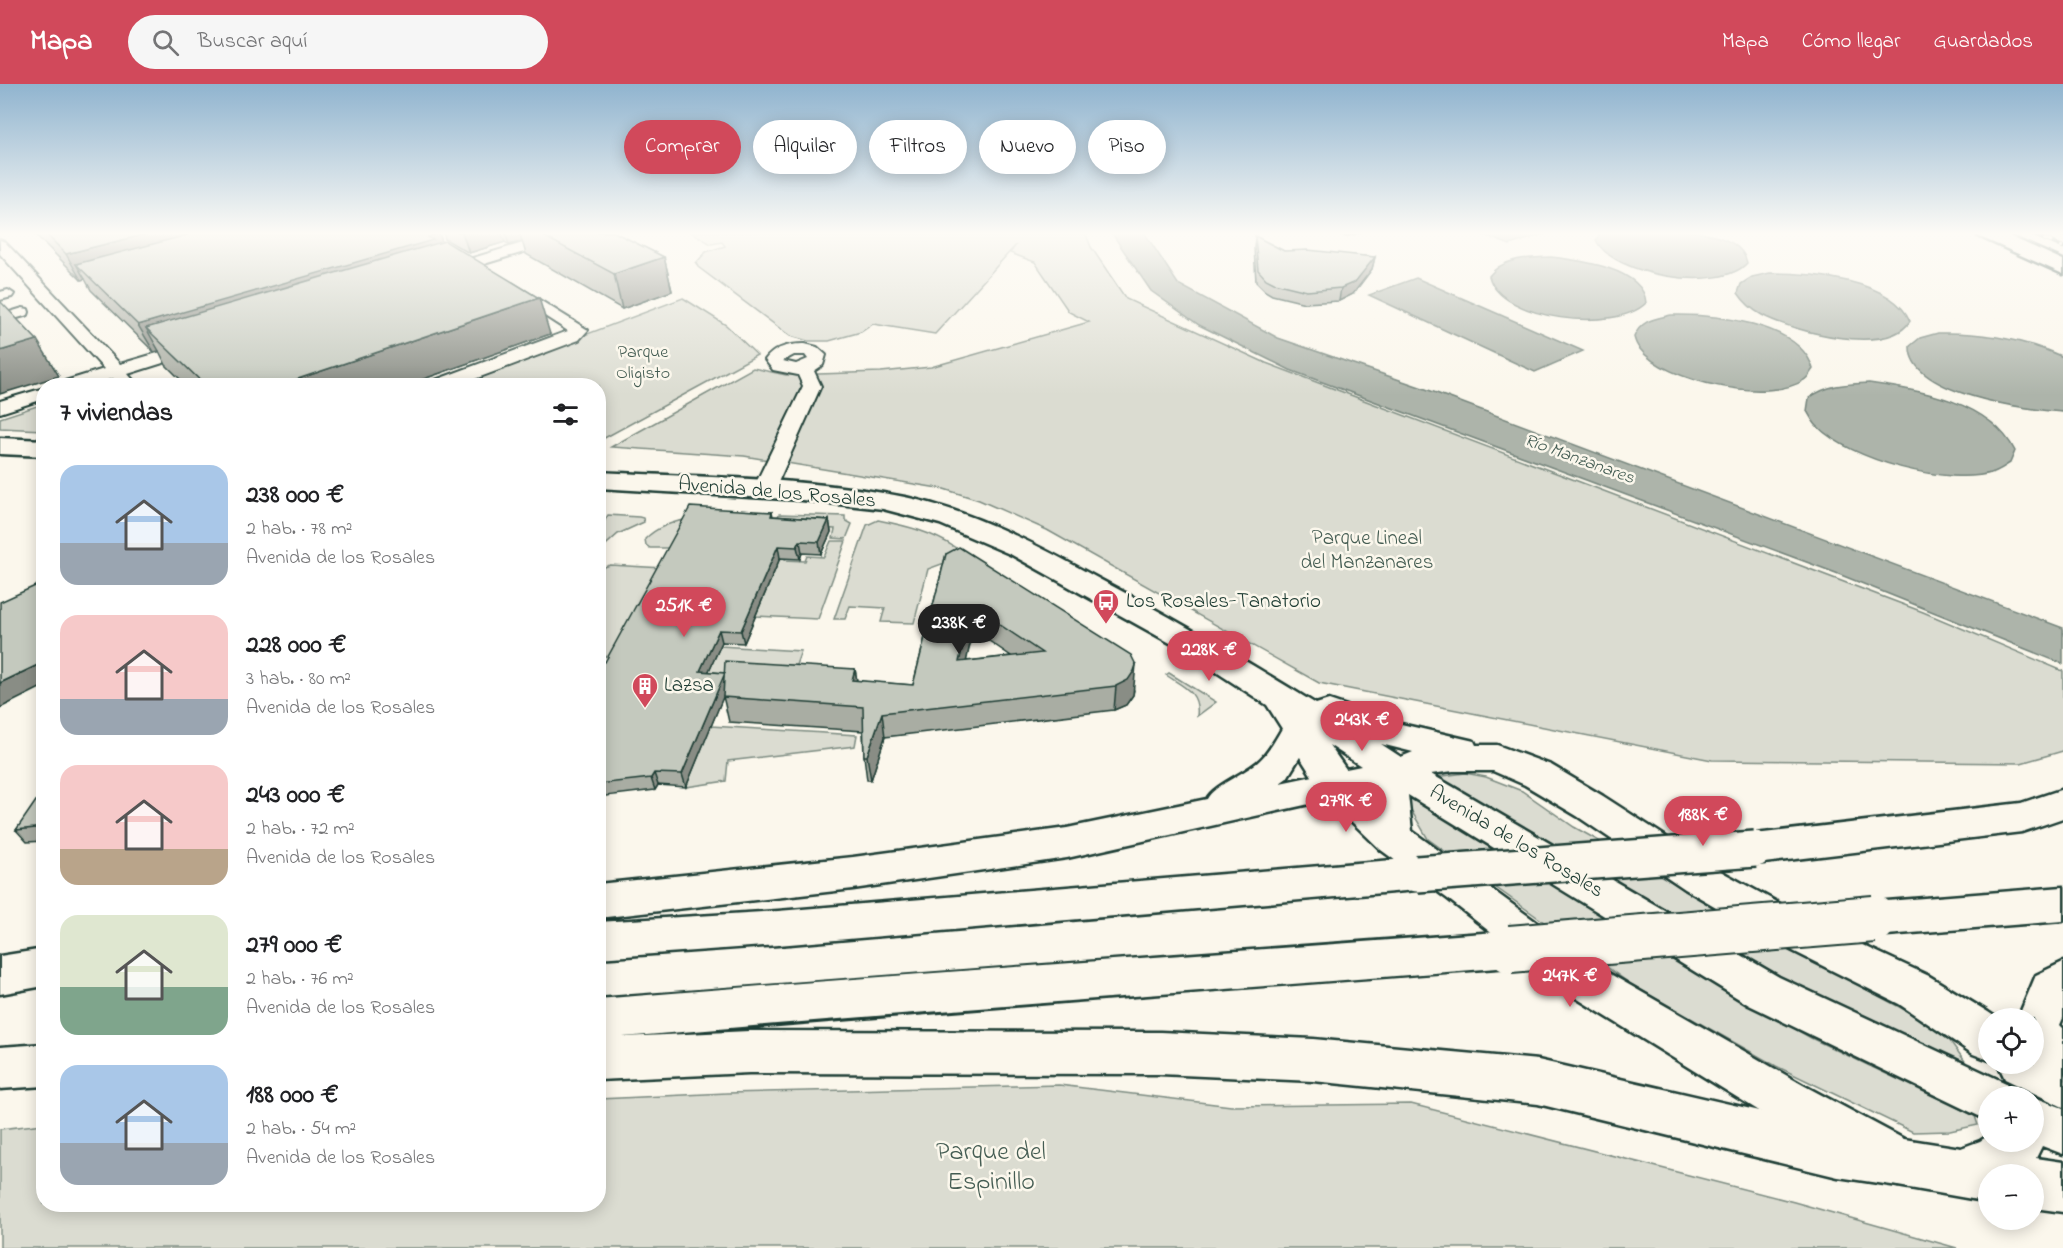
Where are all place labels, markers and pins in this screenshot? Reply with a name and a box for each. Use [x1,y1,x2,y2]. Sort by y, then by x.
pin: 251K € [635,587,733,638]
bus stop icon: Los Rosales-Tanatorio [1091,587,1121,625]
place label: Los Rosales-Tanatorio [1126,587,1321,617]
pin: 238K € [910,604,1008,655]
pin: 228K € [1160,631,1258,682]
building icon: Lazsa [630,671,660,709]
place label: Lazsa [664,671,714,701]
pin: 243K € [1313,701,1411,752]
pin: 279K € [1297,782,1395,833]
pin: 188K € [1654,796,1752,847]
pin: 247K € [1521,957,1619,1008]

